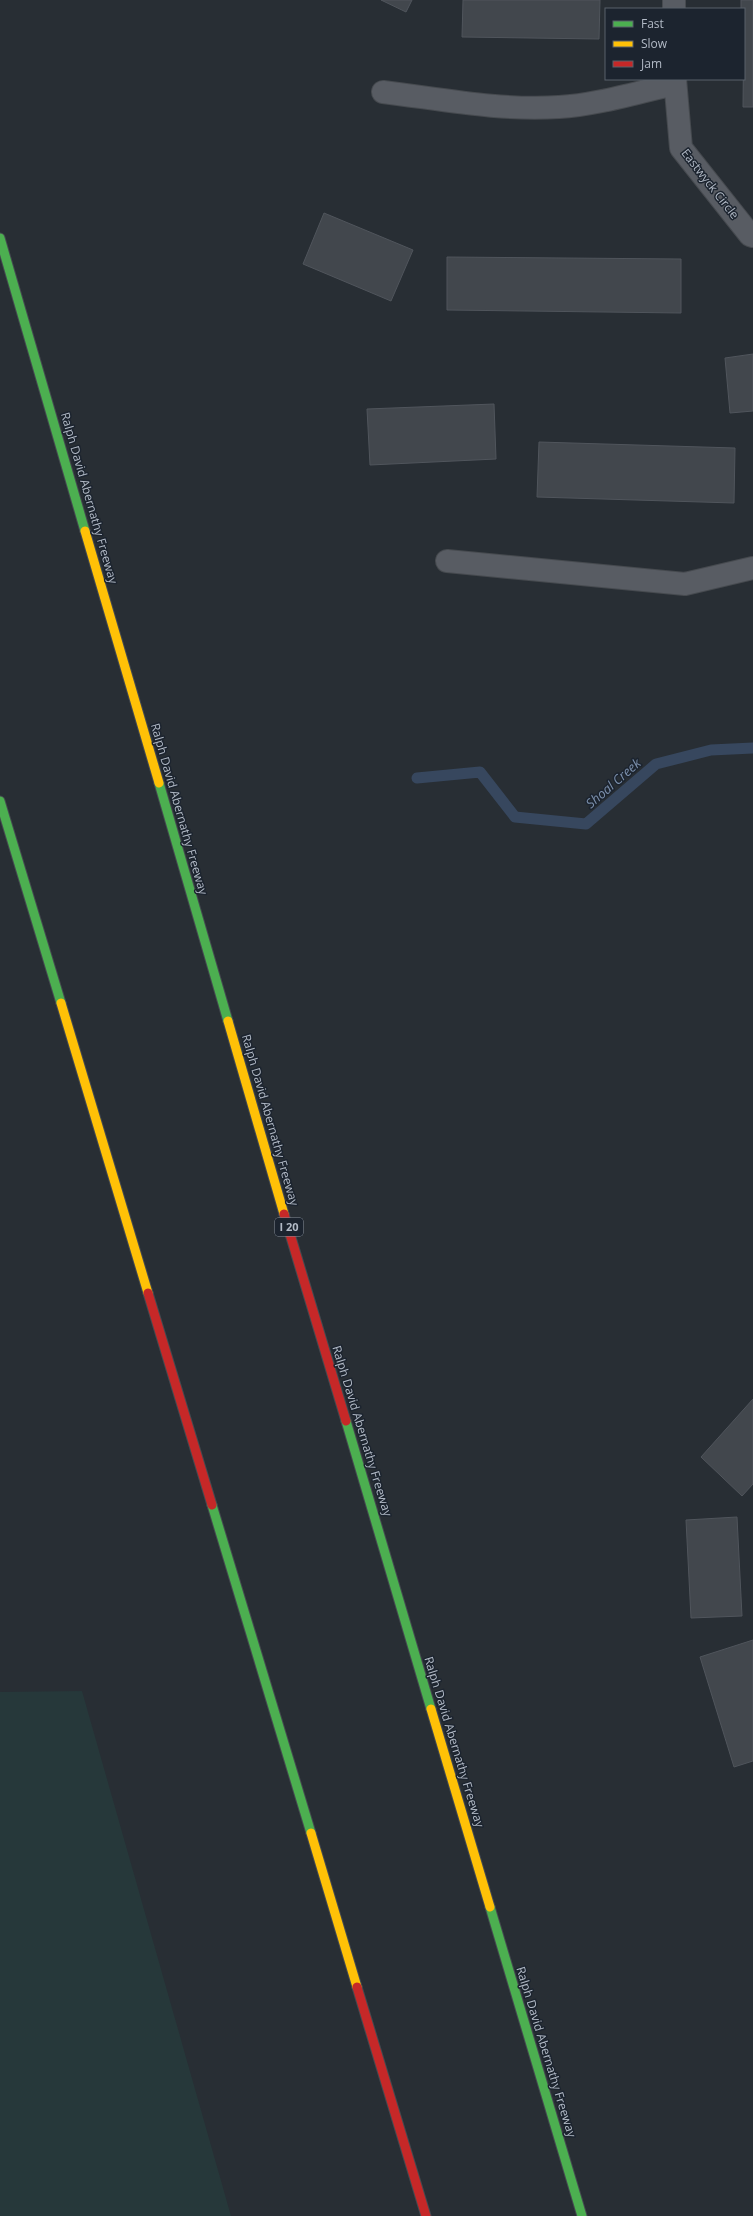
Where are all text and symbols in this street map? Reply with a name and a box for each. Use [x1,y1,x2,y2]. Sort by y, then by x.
legend [605,8,745,80]
text: Fast [641,15,664,32]
text: Slow [641,35,668,52]
text: Jam [640,55,662,72]
street label: Eastwyck Circle [678,145,743,223]
street label: Ralph David Abernathy Freeway [57,410,122,587]
street label: Ralph David Abernathy Freeway [147,721,212,898]
water label: Shoal Creek [582,754,645,812]
street label: Ralph David Abernathy Freeway [238,1032,303,1209]
road number: I 20 [275,1218,303,1236]
street label: Ralph David Abernathy Freeway [328,1343,397,1519]
street label: Ralph David Abernathy Freeway [420,1654,489,1830]
street label: Ralph David Abernathy Freeway [512,1964,581,2140]

